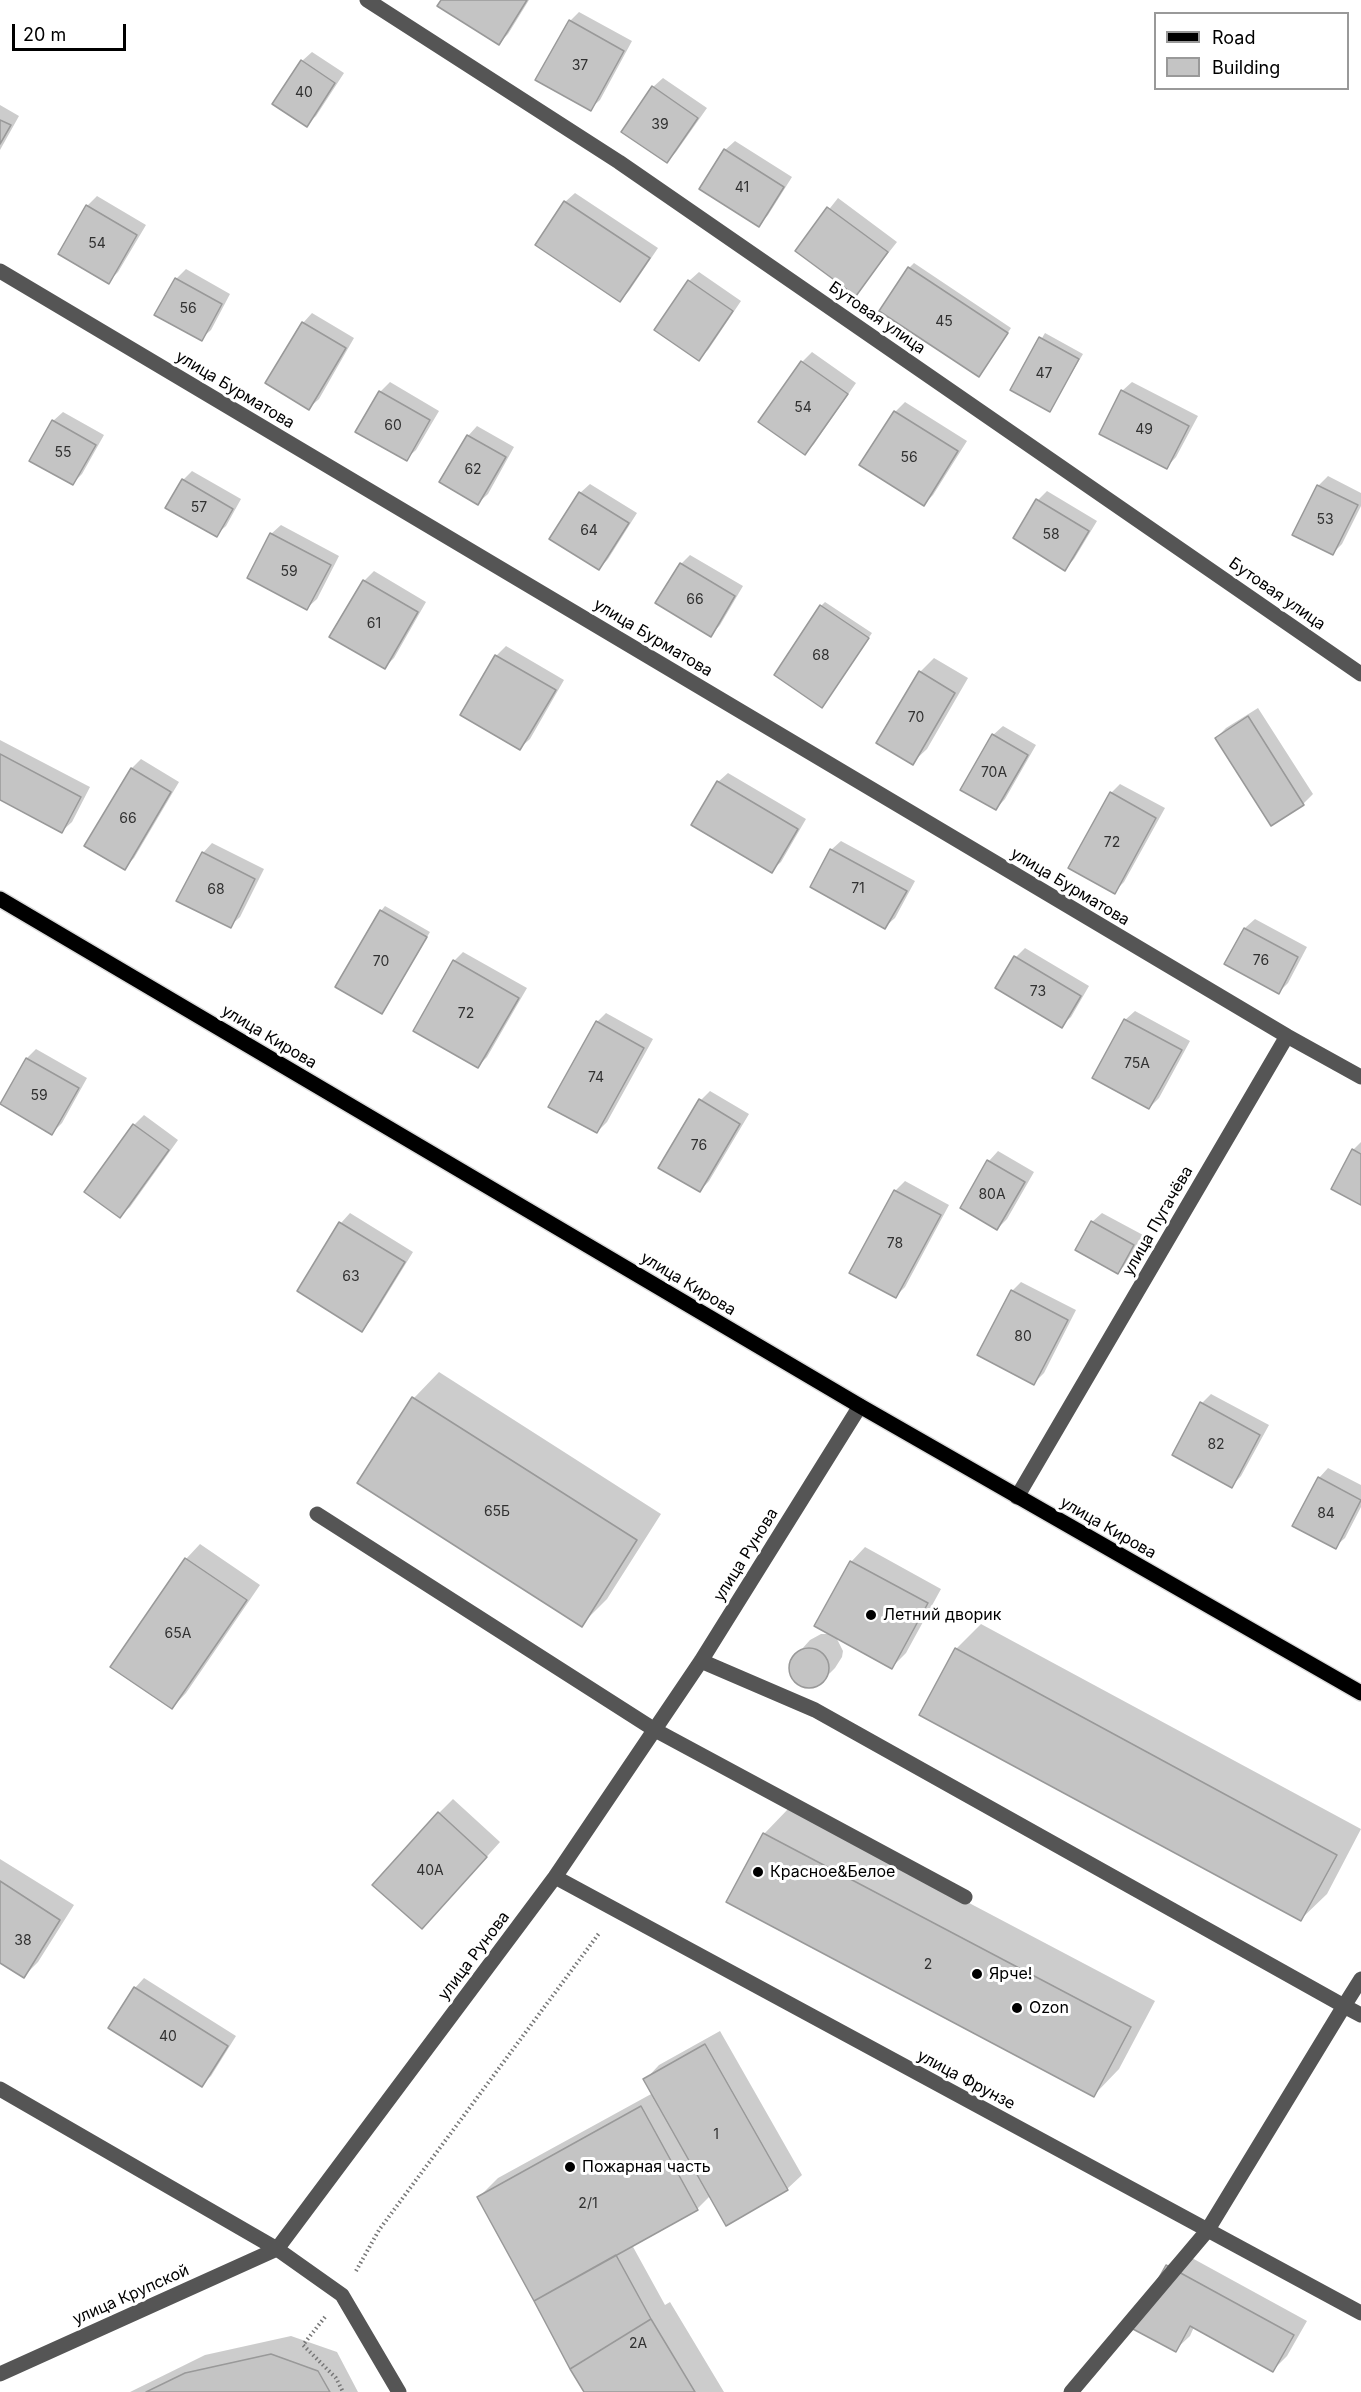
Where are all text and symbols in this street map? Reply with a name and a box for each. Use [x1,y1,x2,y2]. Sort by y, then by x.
scale bar [15,12,129,50]
legend [1154,12,1349,90]
text: 20 m [23,24,66,45]
text: Road [1212,27,1255,48]
text: Building [1212,57,1280,78]
house number: 37 [572,58,588,74]
house number: 40 [295,85,313,101]
house number: 39 [651,117,669,133]
house number: 41 [735,180,749,196]
house number: 54 [88,236,106,252]
street label: Бутовая улица [825,278,929,358]
house number: 56 [179,301,197,317]
house number: 45 [935,314,953,330]
street label: улица Бурматова [172,347,298,433]
house number: 47 [1036,366,1052,382]
house number: 54 [794,400,812,416]
house number: 60 [384,418,402,434]
house number: 49 [1135,422,1153,438]
house number: 55 [54,445,72,461]
house number: 56 [900,450,918,466]
house number: 62 [464,462,482,478]
house number: 57 [191,500,207,516]
house number: 53 [1316,512,1334,528]
house number: 64 [580,523,598,539]
house number: 58 [1042,527,1060,543]
street label: Бутовая улица [1225,554,1329,634]
house number: 59 [280,564,298,580]
house number: 66 [686,592,704,608]
street label: улица Бурматова [590,595,716,681]
house number: 61 [367,616,381,632]
house number: 68 [812,648,830,664]
house number: 70 [908,710,924,726]
house number: 70А [981,765,1007,781]
house number: 66 [119,811,137,827]
house number: 72 [1104,835,1120,851]
street label: улица Бурматова [1007,844,1133,930]
house number: 71 [851,881,865,897]
house number: 68 [207,882,225,898]
house number: 76 [1253,953,1269,969]
house number: 70 [373,954,389,970]
house number: 73 [1030,984,1046,1000]
street label: улица Кирова [218,1001,320,1073]
house number: 72 [458,1006,474,1022]
house number: 75А [1124,1056,1150,1072]
house number: 74 [588,1070,604,1086]
house number: 59 [30,1088,48,1104]
house number: 76 [691,1138,707,1154]
street label: улица Пугачёва [1119,1163,1197,1279]
house number: 80А [978,1187,1006,1203]
house number: 78 [887,1236,903,1252]
street label: улица Кирова [637,1248,739,1320]
house number: 63 [342,1269,360,1285]
house number: 80 [1014,1329,1032,1345]
house number: 82 [1207,1437,1225,1453]
street label: улица Кирова [1057,1493,1159,1563]
house number: 65Б [484,1504,510,1520]
street label: улица Рунова [710,1505,782,1605]
house number: 84 [1317,1506,1335,1522]
place label: Летний дворик [883,1605,1001,1625]
marker: Летний дворик [864,1608,878,1622]
house number: 65А [165,1626,191,1642]
place label: Красное&Белое [770,1862,895,1882]
house number: 40А [416,1863,444,1879]
marker: Красное&Белое [751,1865,765,1879]
street label: улица Рунова [434,1908,514,2004]
house number: 38 [14,1933,32,1949]
house number: 2 [924,1957,932,1973]
place label: Ярче! [989,1964,1032,1984]
marker: Ярче! [970,1967,984,1981]
place label: Ozon [1029,1998,1069,2018]
marker: Ozon [1010,2001,1024,2015]
house number: 40 [159,2029,177,2045]
street label: улица Фрунзе [914,2046,1018,2114]
house number: 1 [713,2127,719,2143]
place label: Пожарная часть [582,2157,711,2177]
marker: Пожарная часть [563,2160,577,2174]
house number: 2/1 [578,2196,598,2212]
street label: улица Крупской [70,2261,192,2329]
house number: 2А [629,2336,647,2352]

